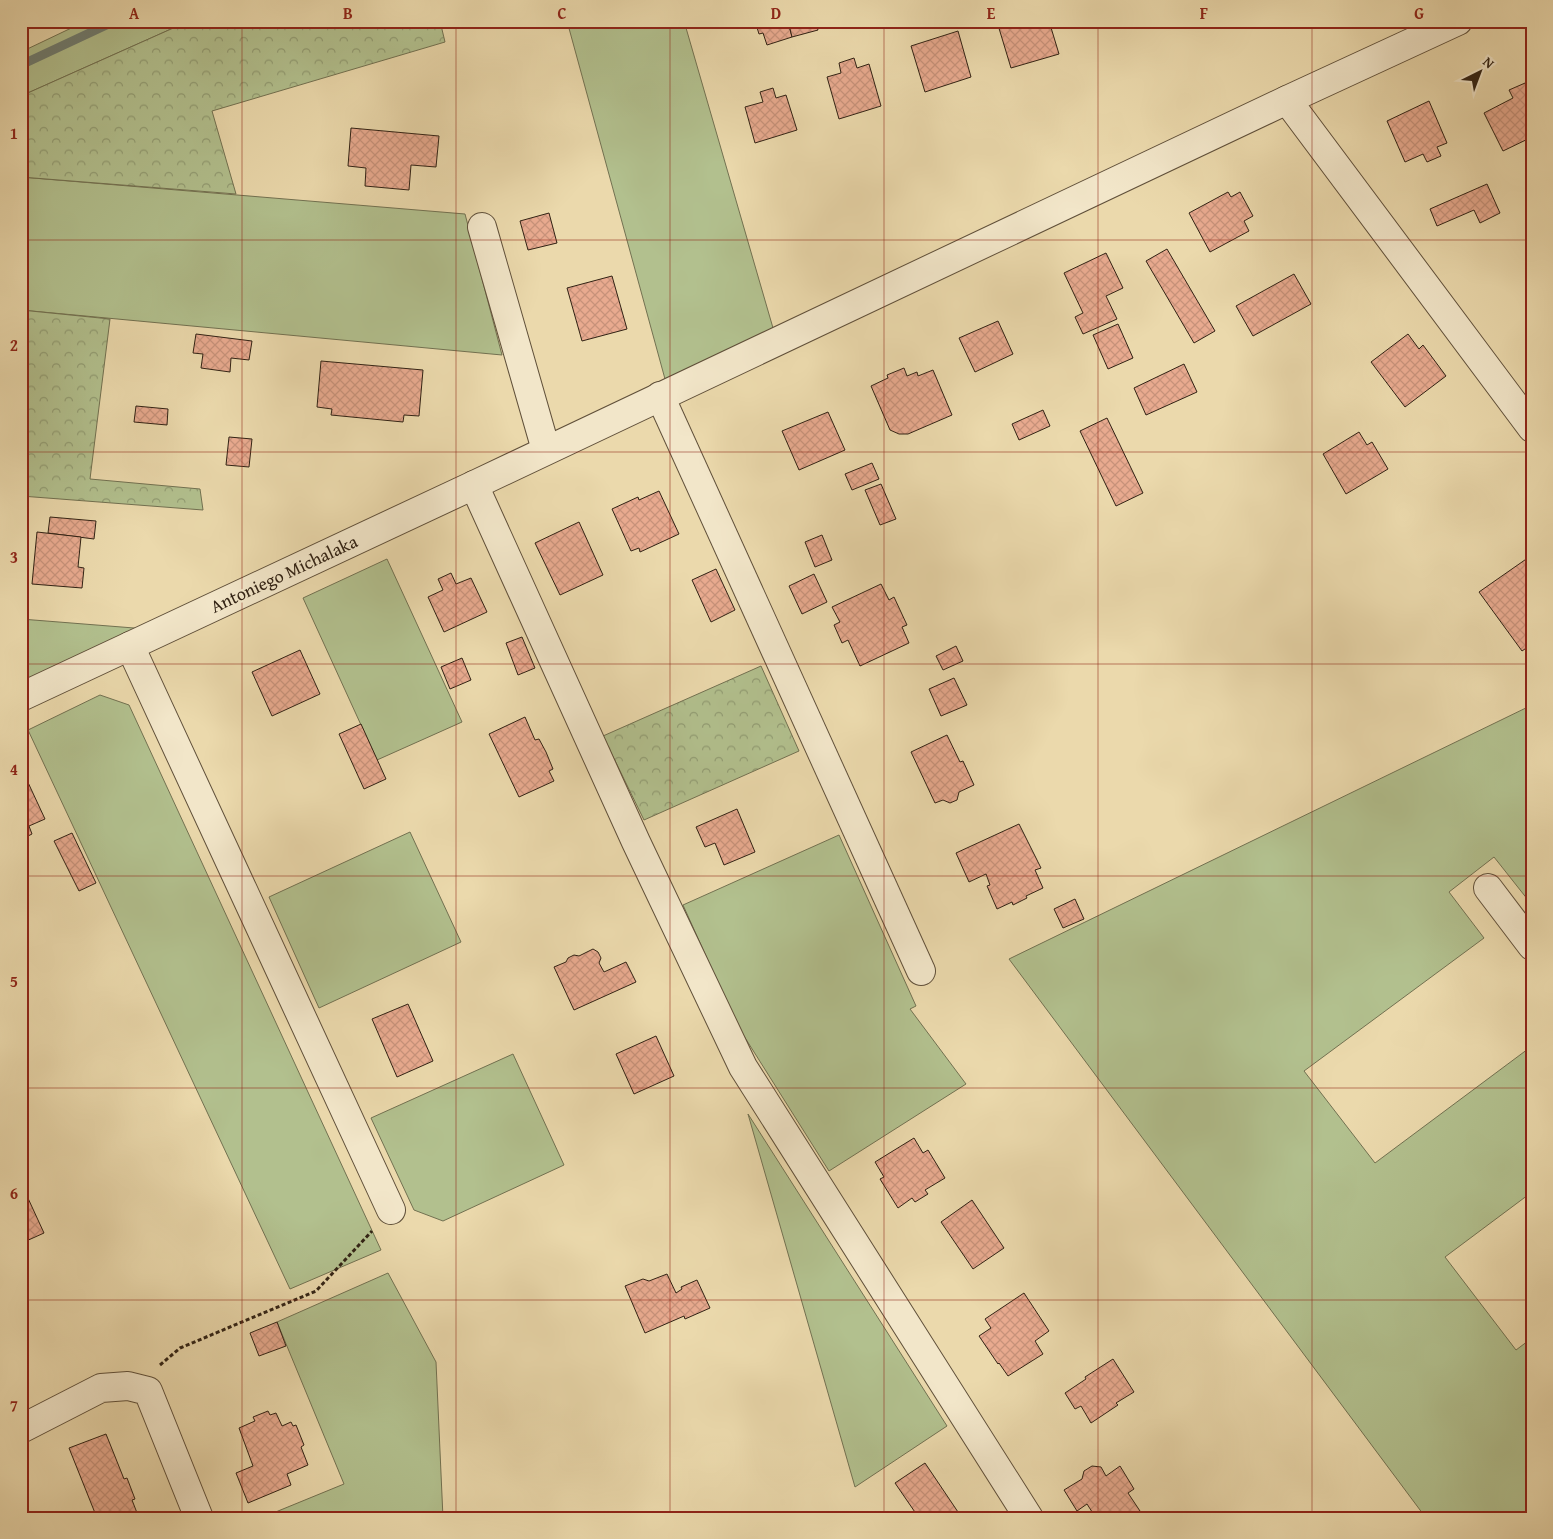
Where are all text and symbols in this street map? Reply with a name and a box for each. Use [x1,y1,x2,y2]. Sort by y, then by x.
text: A [129,1,140,25]
text: B [343,1,353,25]
text: C [557,1,567,25]
text: D [771,1,781,25]
text: E [987,1,996,25]
text: F [1200,1,1208,25]
text: G [1414,1,1424,25]
north arrow [1456,48,1506,98]
text: N [1479,52,1499,73]
text: 1 [10,121,18,145]
text: 2 [10,333,18,357]
street label: Antoniego Michalaka [206,527,362,620]
text: 3 [10,545,18,569]
text: 4 [10,757,18,781]
text: 5 [10,969,18,993]
text: 6 [10,1181,18,1205]
text: 7 [10,1393,18,1417]

